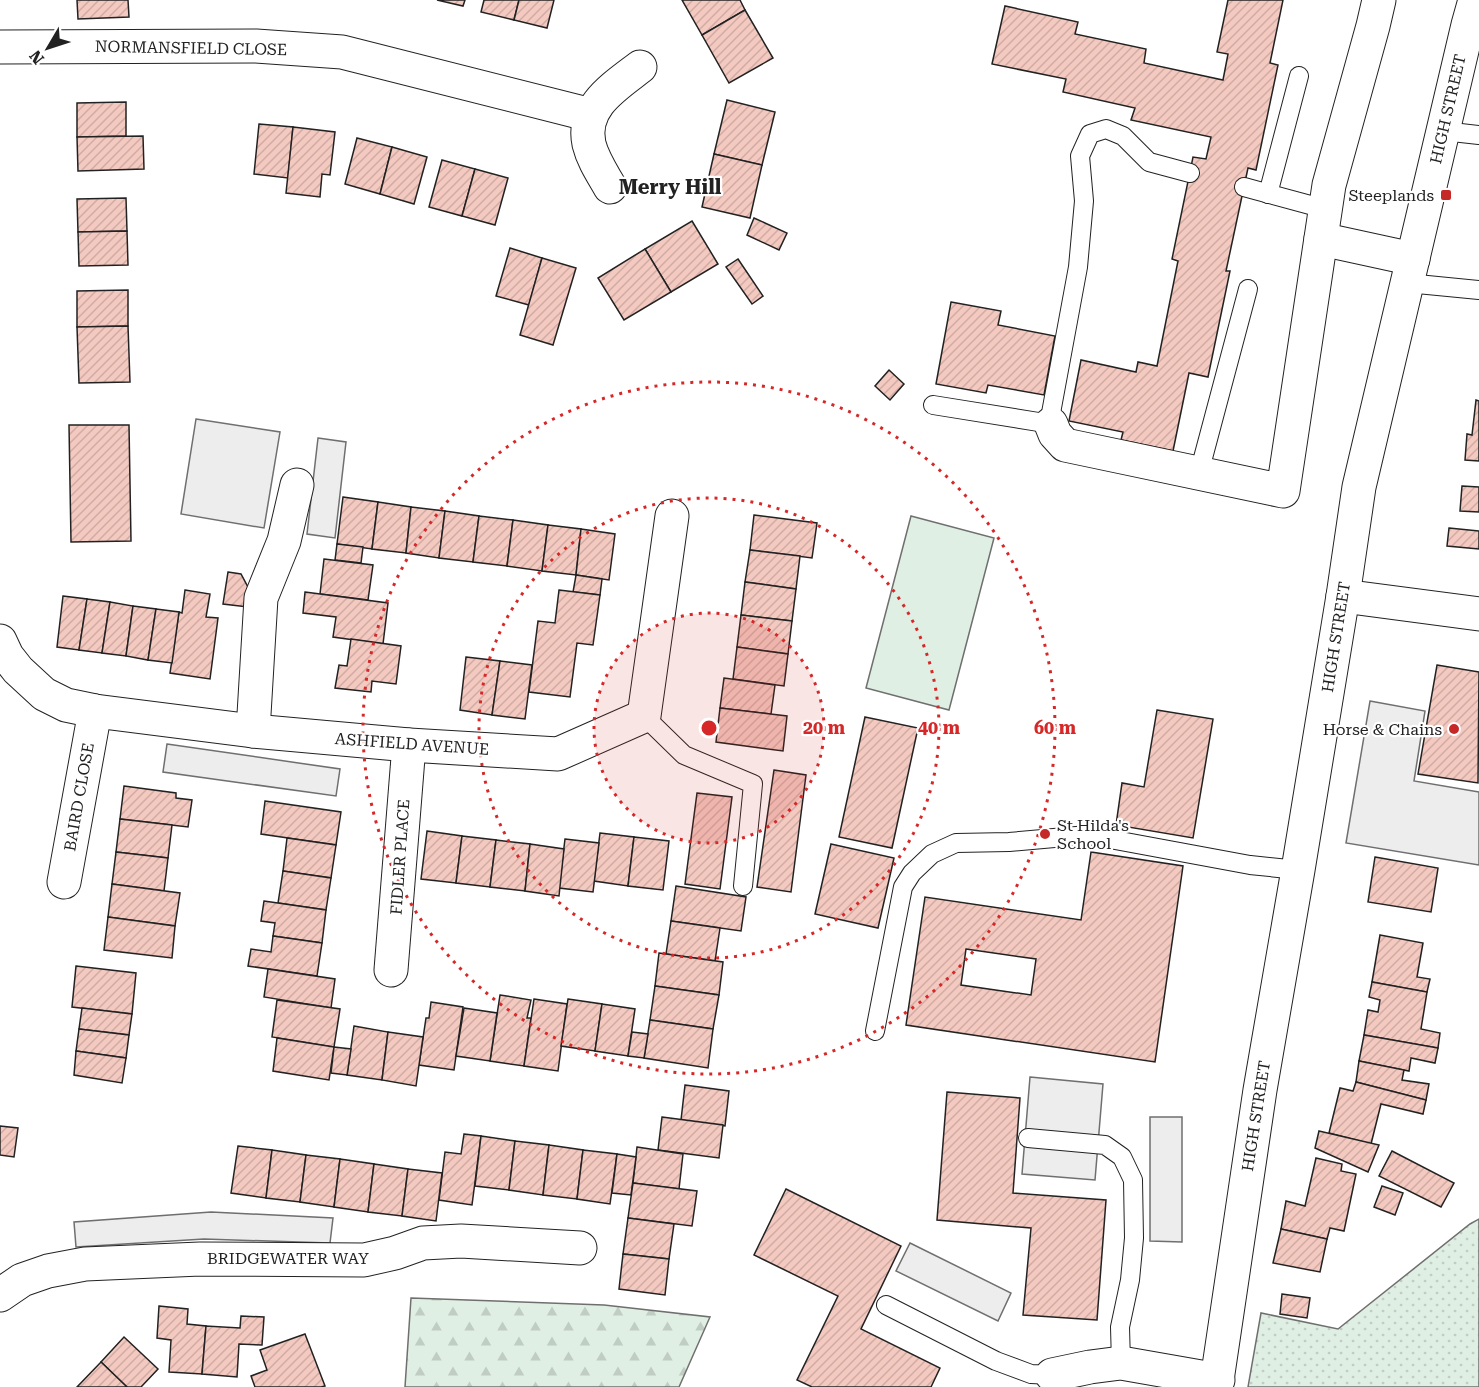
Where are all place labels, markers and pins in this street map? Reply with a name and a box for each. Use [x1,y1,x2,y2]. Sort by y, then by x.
place label: Steeplands [1348,186,1434,205]
marker: Steeplands [1439,188,1453,202]
centre of rings [699,718,719,738]
place label: Horse & Chains [1323,720,1442,739]
marker: Horse & Chains [1447,722,1461,736]
place label: St Hilda's School [1057,816,1129,853]
marker: St Hilda's School [1038,827,1052,841]

